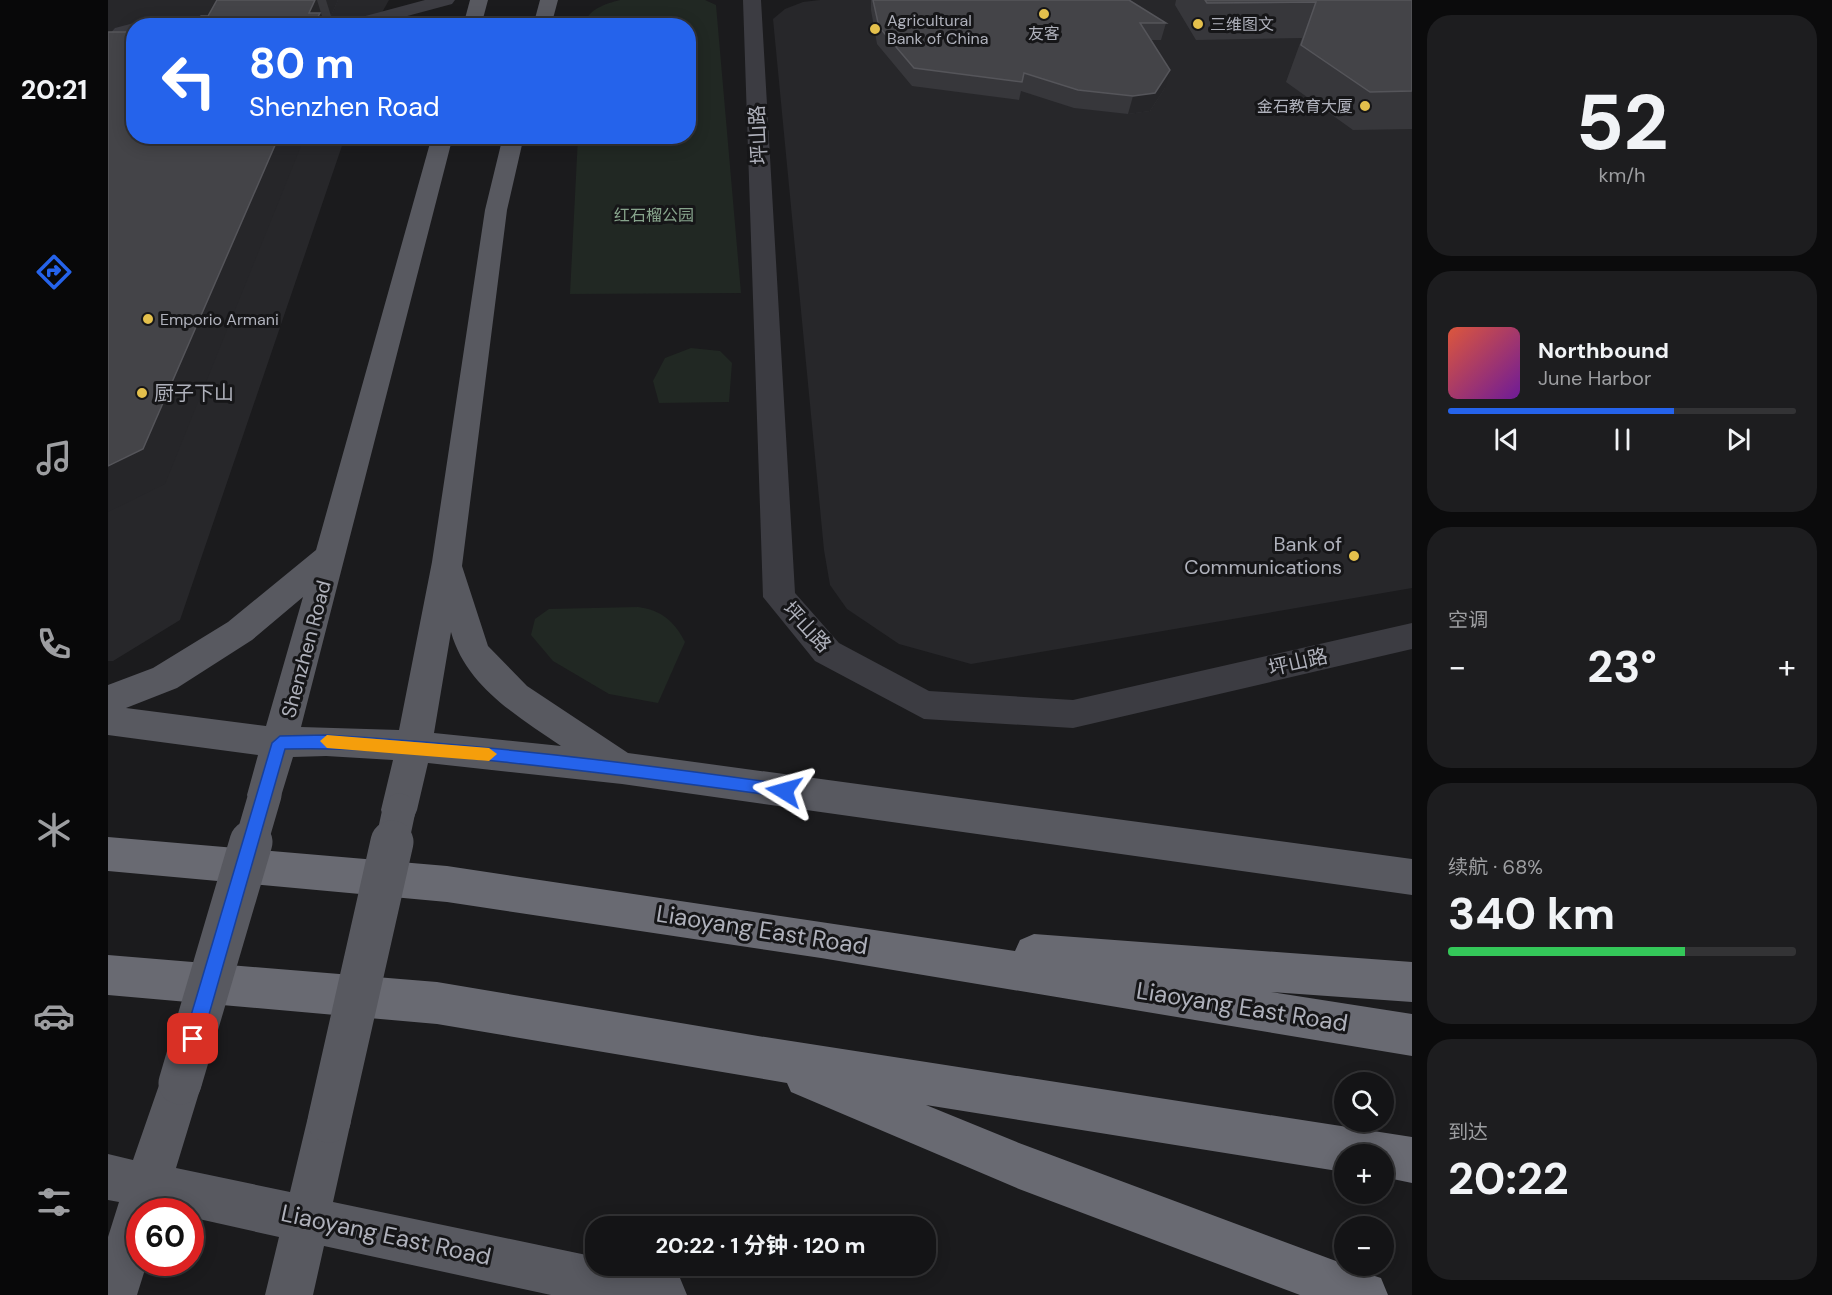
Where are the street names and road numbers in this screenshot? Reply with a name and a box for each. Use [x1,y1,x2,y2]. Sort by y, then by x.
street label: 坪山路 [743,104,773,166]
street label: Shenzhen Road [275,577,337,721]
street label: 坪山路 [777,596,837,658]
street label: 坪山路 [1266,643,1330,681]
street label: Liaoyang East Road [654,897,870,962]
street label: Liaoyang East Road [1134,974,1350,1039]
street label: Liaoyang East Road [278,1197,494,1272]

